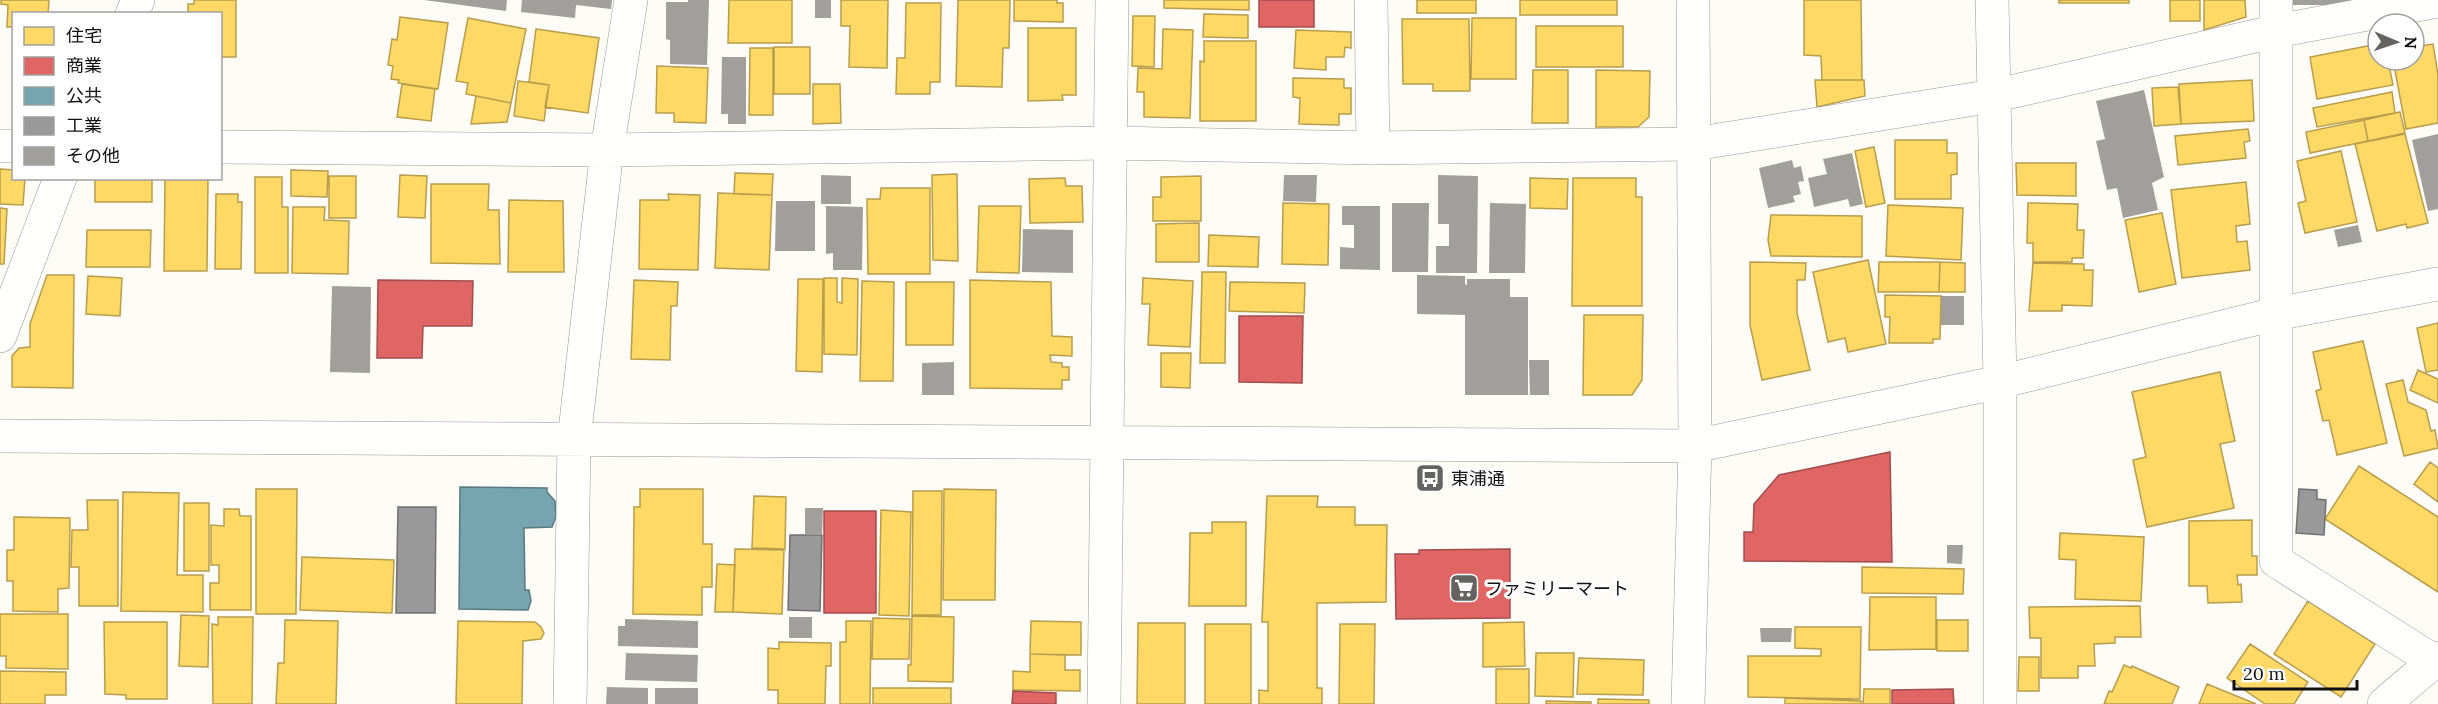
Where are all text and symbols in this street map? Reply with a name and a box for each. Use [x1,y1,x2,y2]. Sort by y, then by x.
legend [12,12,222,180]
north arrow [2366,12,2426,72]
text: 住宅 [66,24,102,47]
text: N [2401,36,2421,49]
text: 商業 [66,54,102,77]
text: 公共 [66,84,102,107]
text: 工業 [66,114,102,137]
text: その他 [66,144,120,167]
bus stop icon: 東浦通 [1414,462,1446,494]
place label: 東浦通 [1451,467,1505,490]
supermarket icon: ファミリーマート [1448,572,1480,604]
place label: ファミリーマート [1485,577,1629,600]
scale bar [2234,653,2357,691]
text: 20 m [2243,662,2285,685]

